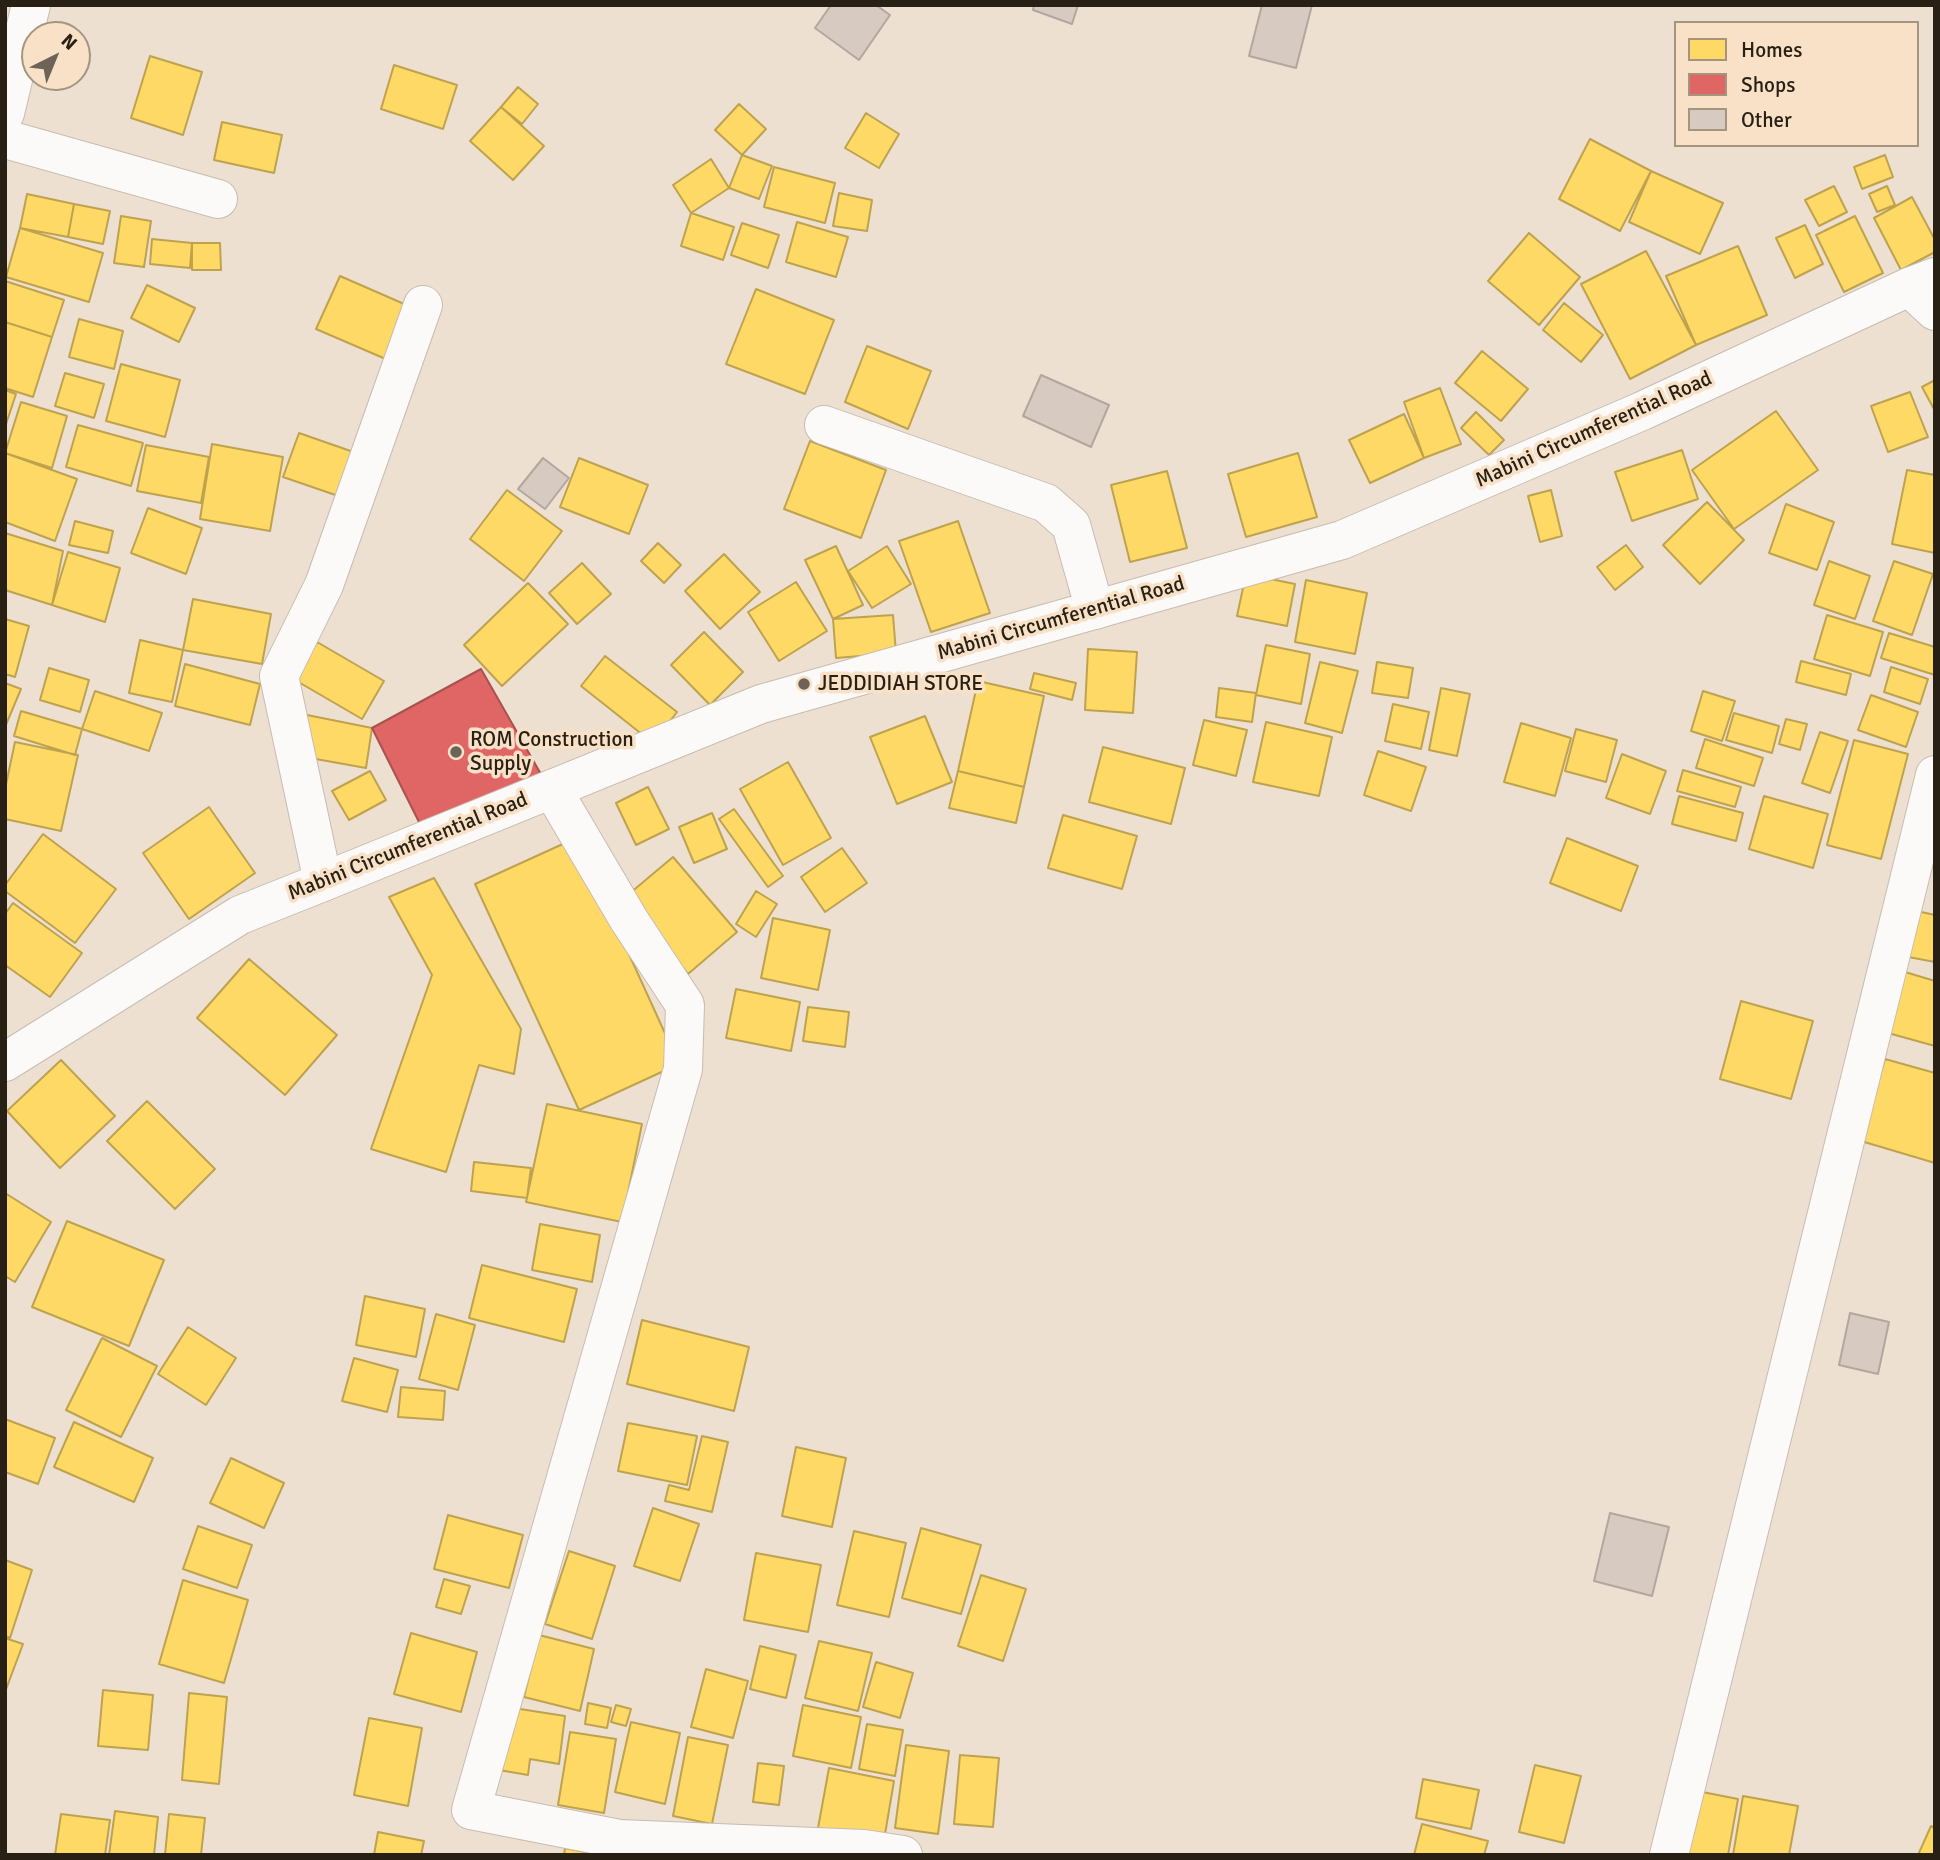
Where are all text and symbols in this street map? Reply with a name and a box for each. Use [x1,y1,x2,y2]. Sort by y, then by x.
north arrow [21,21,91,91]
legend [1674,21,1919,147]
text: N [56,29,82,55]
text: Homes [1741,37,1803,63]
text: Shops [1741,72,1795,98]
text: Other [1741,107,1792,133]
street label: Mabini Circumferential Road [1472,366,1716,494]
street label: Mabini Circumferential Road [934,572,1188,666]
place label: JEDDIDIAH STORE [818,671,983,697]
marker: JEDDIDIAH STORE [796,676,812,692]
place label: ROM Construction Supply [470,727,634,777]
marker: ROM Construction Supply [448,744,464,760]
street label: Mabini Circumferential Road [285,787,531,907]

